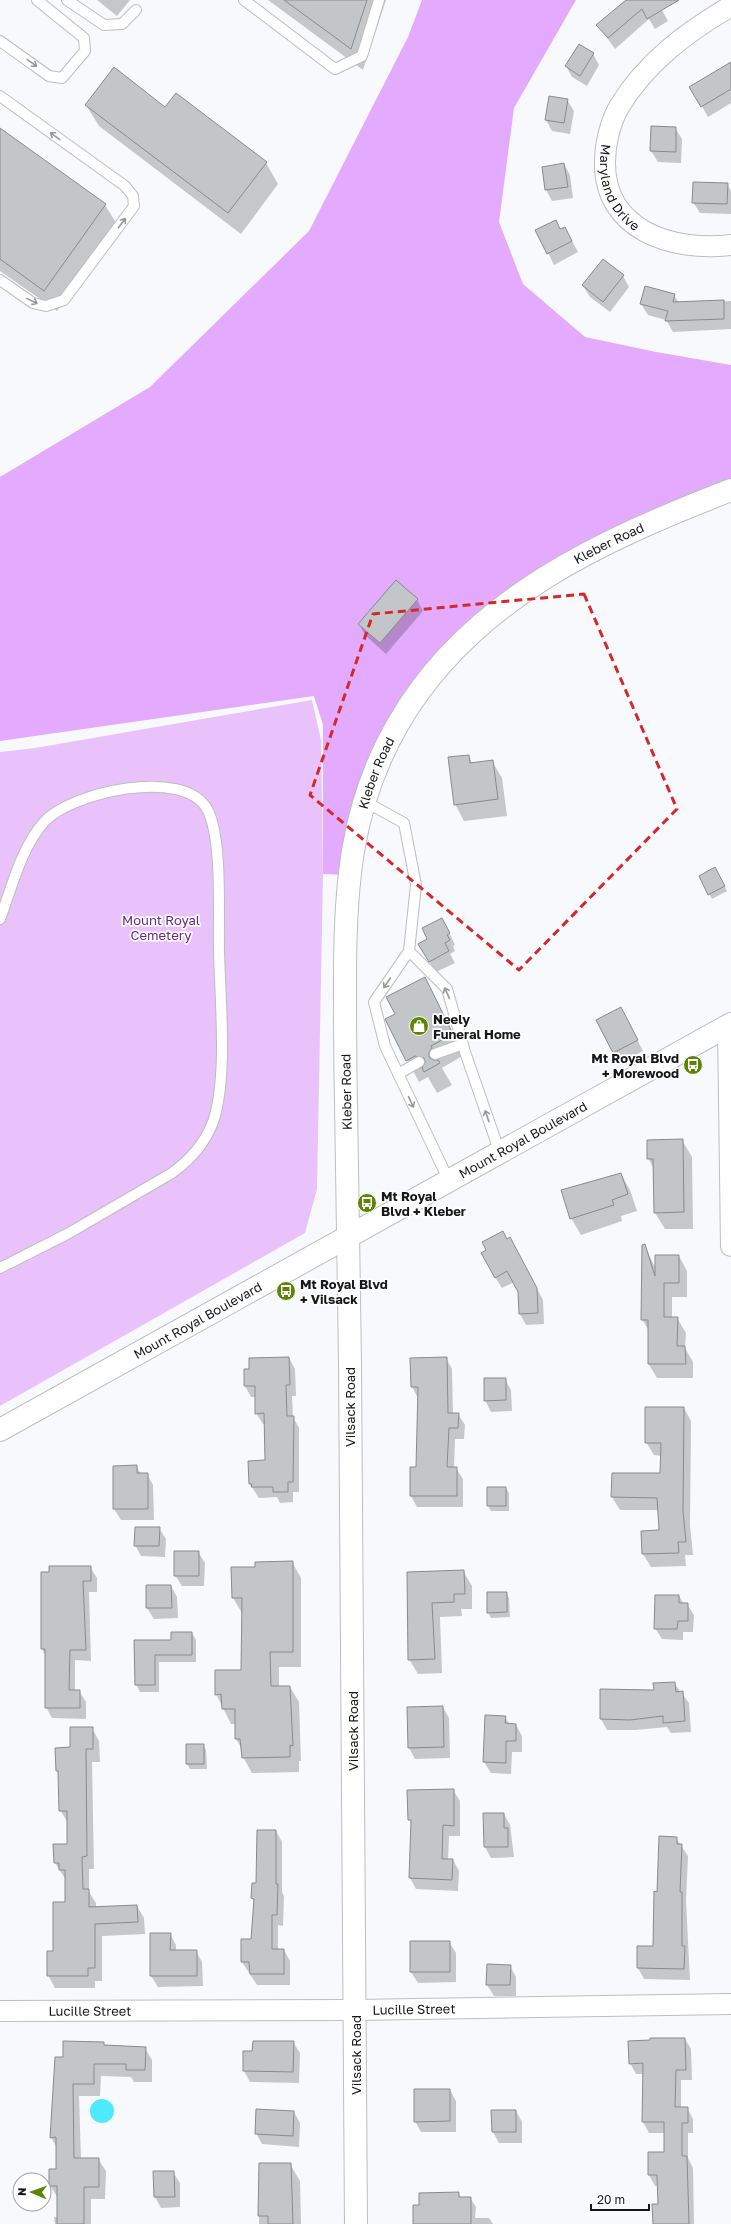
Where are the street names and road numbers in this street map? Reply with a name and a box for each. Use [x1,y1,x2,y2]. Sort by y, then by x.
street label: Maryland Drive [597,143,643,234]
street label: Kleber Road [571,519,646,567]
street label: Kleber Road [355,734,397,811]
street label: Kleber Road [337,1054,355,1130]
street label: Mount Royal Boulevard [456,1098,590,1182]
street label: Mount Royal Boulevard [131,1278,264,1362]
street label: Vilsack Road [342,1367,358,1447]
street label: Vilsack Road [345,1691,361,1771]
street label: Lucille Street [372,2000,456,2018]
street label: Lucille Street [48,2003,132,2019]
street label: Vilsack Road [348,2015,364,2095]

